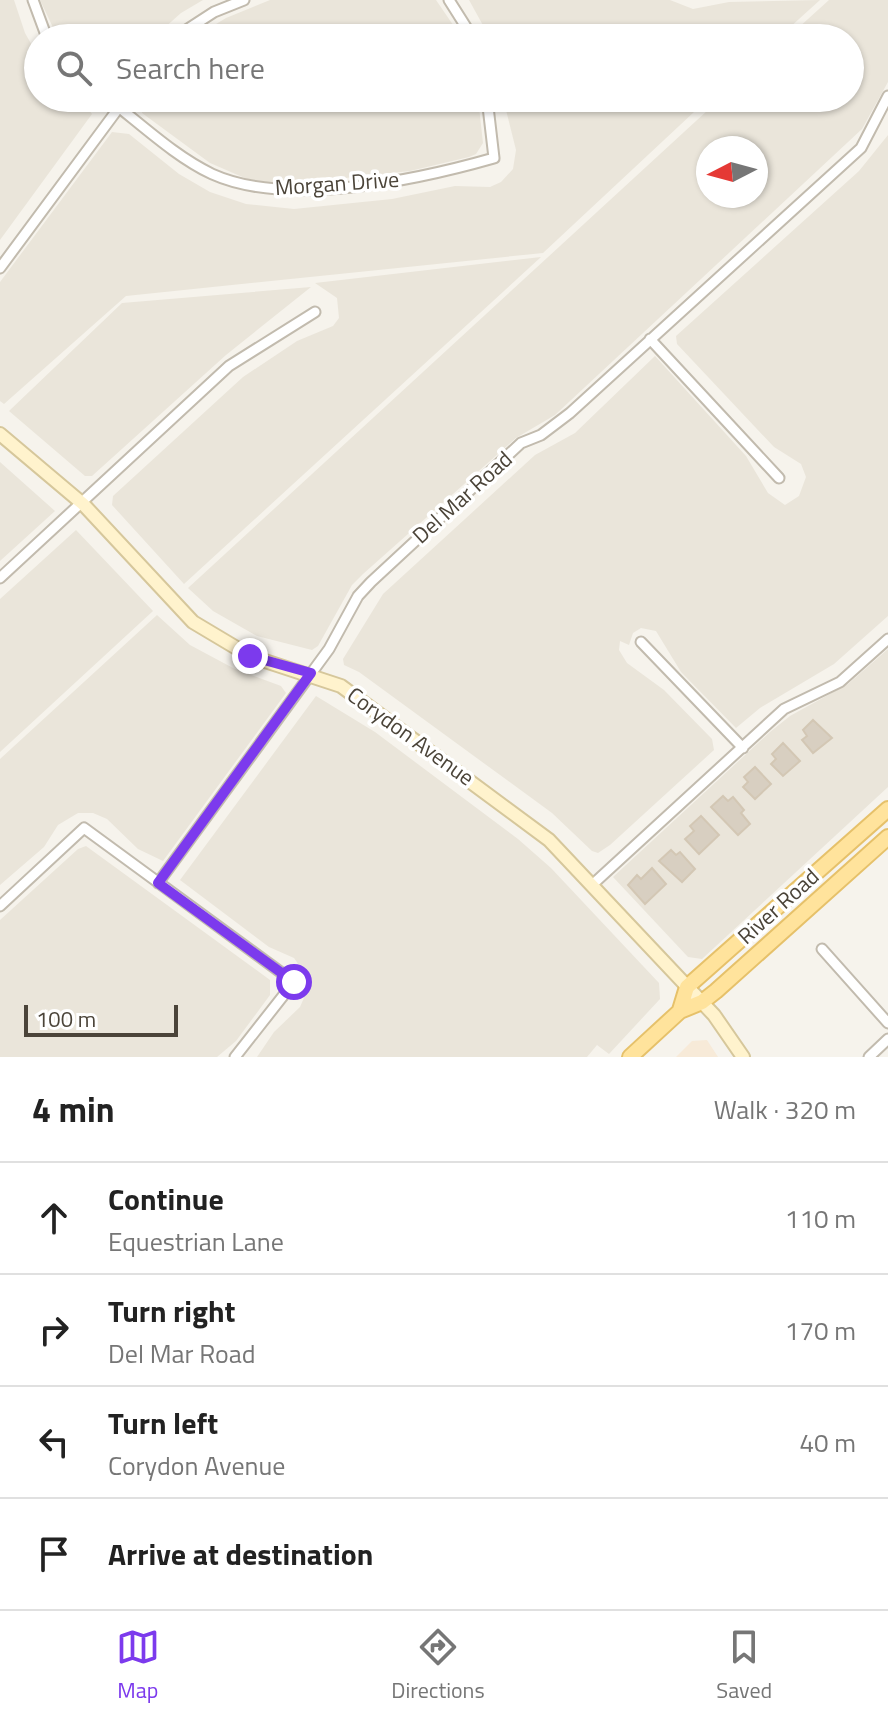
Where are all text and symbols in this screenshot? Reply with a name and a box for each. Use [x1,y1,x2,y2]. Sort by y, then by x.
search box [24,24,864,112]
text: Search here [116,45,265,91]
icon: search [52,46,96,90]
north arrow [696,136,768,208]
street label: Morgan Drive [274,162,400,204]
street label: Del Mar Road [404,443,520,551]
route end [232,638,268,674]
street label: Corydon Avenue [340,678,482,794]
street label: River Road [729,860,827,952]
route start [276,964,312,1000]
scale bar [24,1001,178,1037]
text: 100 m [36,1002,96,1036]
text: 4 min [32,1083,115,1135]
text: Walk · 320 m [714,1090,856,1129]
text: Continue [108,1176,224,1222]
icon: ahead [32,1196,76,1240]
text: 110 m [785,1199,856,1238]
text: Equestrian Lane [108,1222,284,1261]
text: Turn right [108,1288,236,1334]
icon: right [32,1308,76,1352]
text: 170 m [785,1311,856,1350]
text: Del Mar Road [108,1334,256,1373]
text: Turn left [108,1400,218,1446]
icon: left [32,1420,76,1464]
text: 40 m [799,1423,856,1462]
text: Corydon Avenue [108,1446,285,1485]
text: Arrive at destination [108,1531,373,1577]
icon: arrive [32,1532,76,1576]
tab: Map [116,1625,160,1707]
tab: Directions [391,1625,485,1707]
tab: Saved [716,1625,772,1707]

